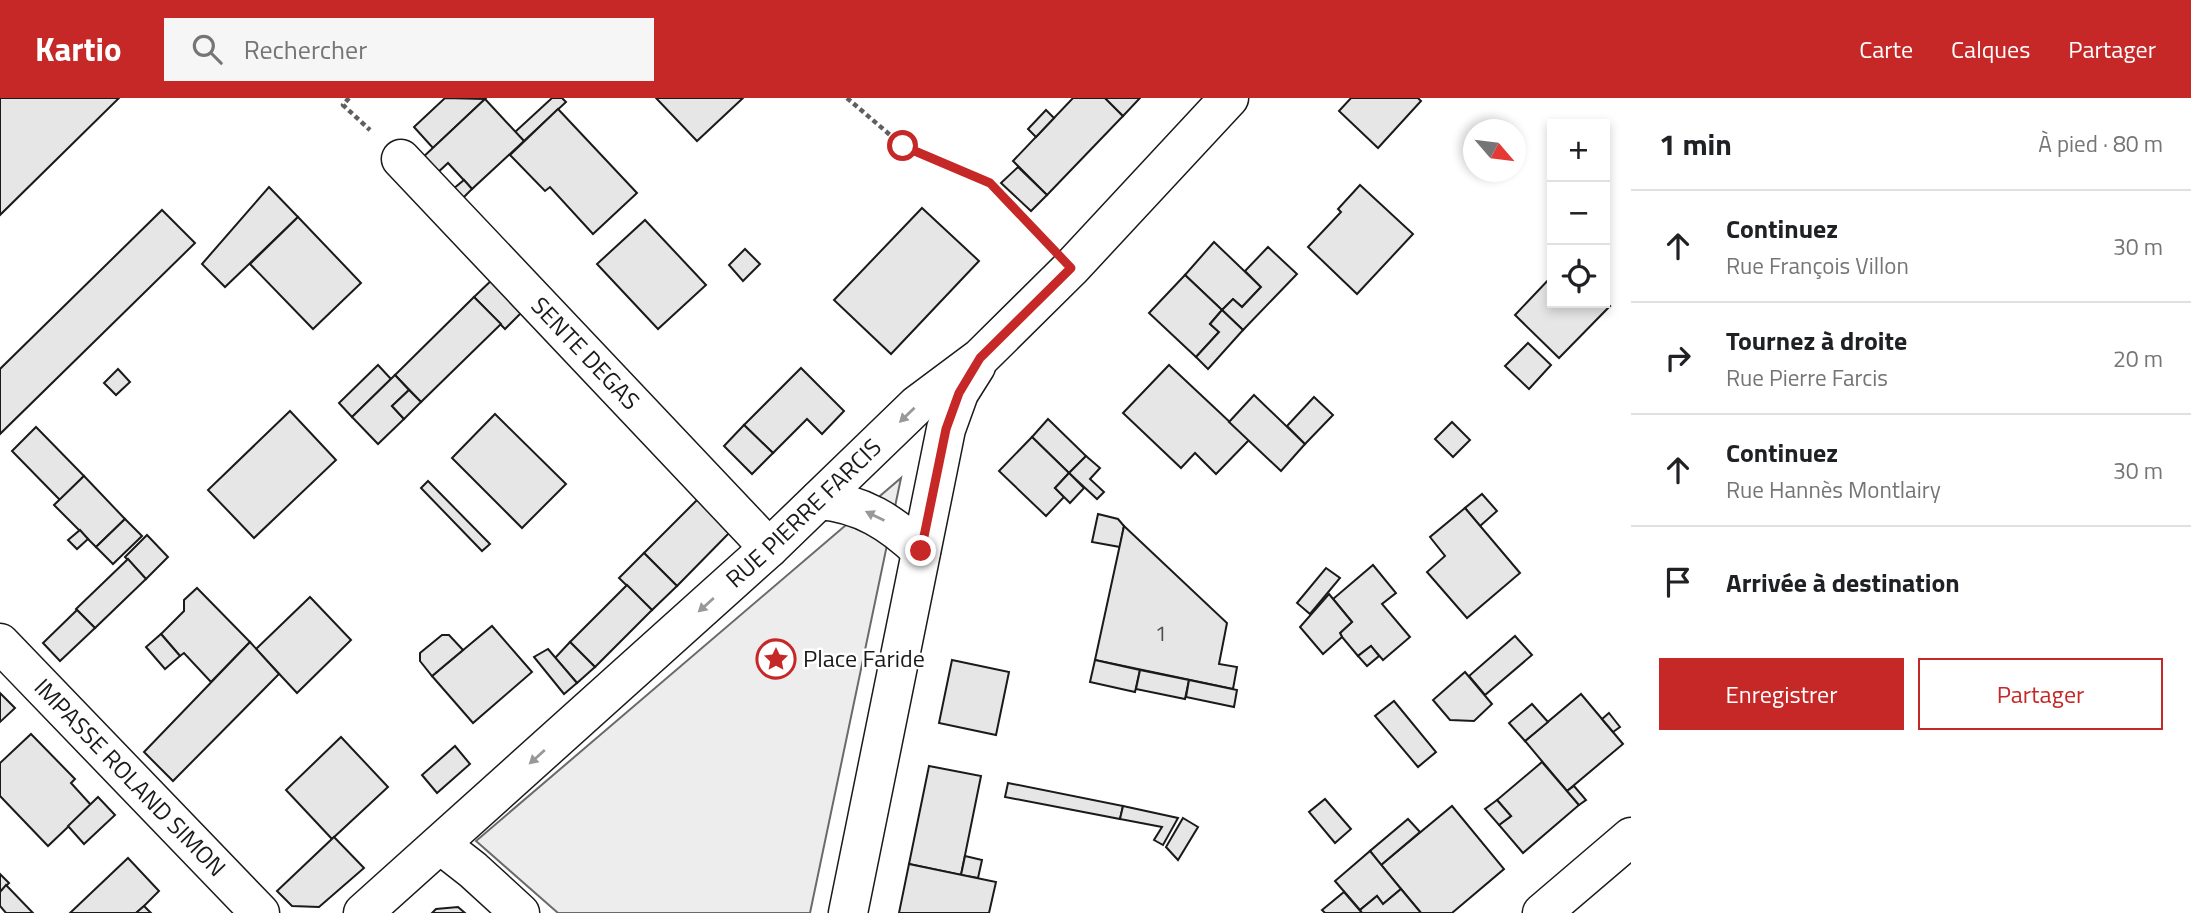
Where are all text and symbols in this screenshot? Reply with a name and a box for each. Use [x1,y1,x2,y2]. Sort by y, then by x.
search box [164,18,654,81]
text: Kartio [35,24,122,74]
icon: search [188,30,226,68]
text: Rechercher [244,30,367,69]
text: Carte [1859,31,1913,67]
text: Calques [1951,31,2030,67]
text: Partager [2068,31,2156,67]
north arrow [1463,119,1526,182]
map controls [1547,119,1610,308]
button: + [1547,119,1610,182]
text: 1 min [1659,121,1732,167]
text: À pied · 80 m [2038,126,2163,161]
route start [887,130,918,161]
button: − [1547,182,1610,245]
text: Continuez [1726,209,1838,248]
icon: ahead [1659,227,1697,265]
text: 30 m [2113,229,2163,264]
button: locate [1547,245,1610,308]
text: Rue François Villon [1726,248,1909,283]
street label: SENTE DEGAS [523,288,649,418]
text: Tournez à droite [1726,321,1907,360]
icon: right [1659,339,1697,377]
text: 20 m [2113,341,2163,376]
text: Rue Pierre Farcis [1726,360,1888,395]
one-way arrow [899,406,916,422]
street label: RUE PIERRE FARCIS [717,430,889,596]
text: Continuez [1726,433,1838,472]
icon: ahead [1659,451,1697,489]
text: 30 m [2113,453,2163,488]
text: Rue Hannès Montlairy [1726,472,1941,507]
one-way arrow [865,510,885,522]
route end [905,535,936,566]
icon: arrive [1659,563,1697,601]
text: Arrivée à destination [1726,563,1960,602]
one-way arrow [697,597,715,613]
house number: 1 [1155,617,1167,649]
place icon: Place Faride [755,638,797,680]
place label: Place Faride [803,640,925,676]
button: Enregistrer [1659,658,1904,730]
button: Partager [1918,658,2163,730]
street label: IMPASSE ROLAND SIMON [26,670,235,884]
one-way arrow [529,749,546,765]

